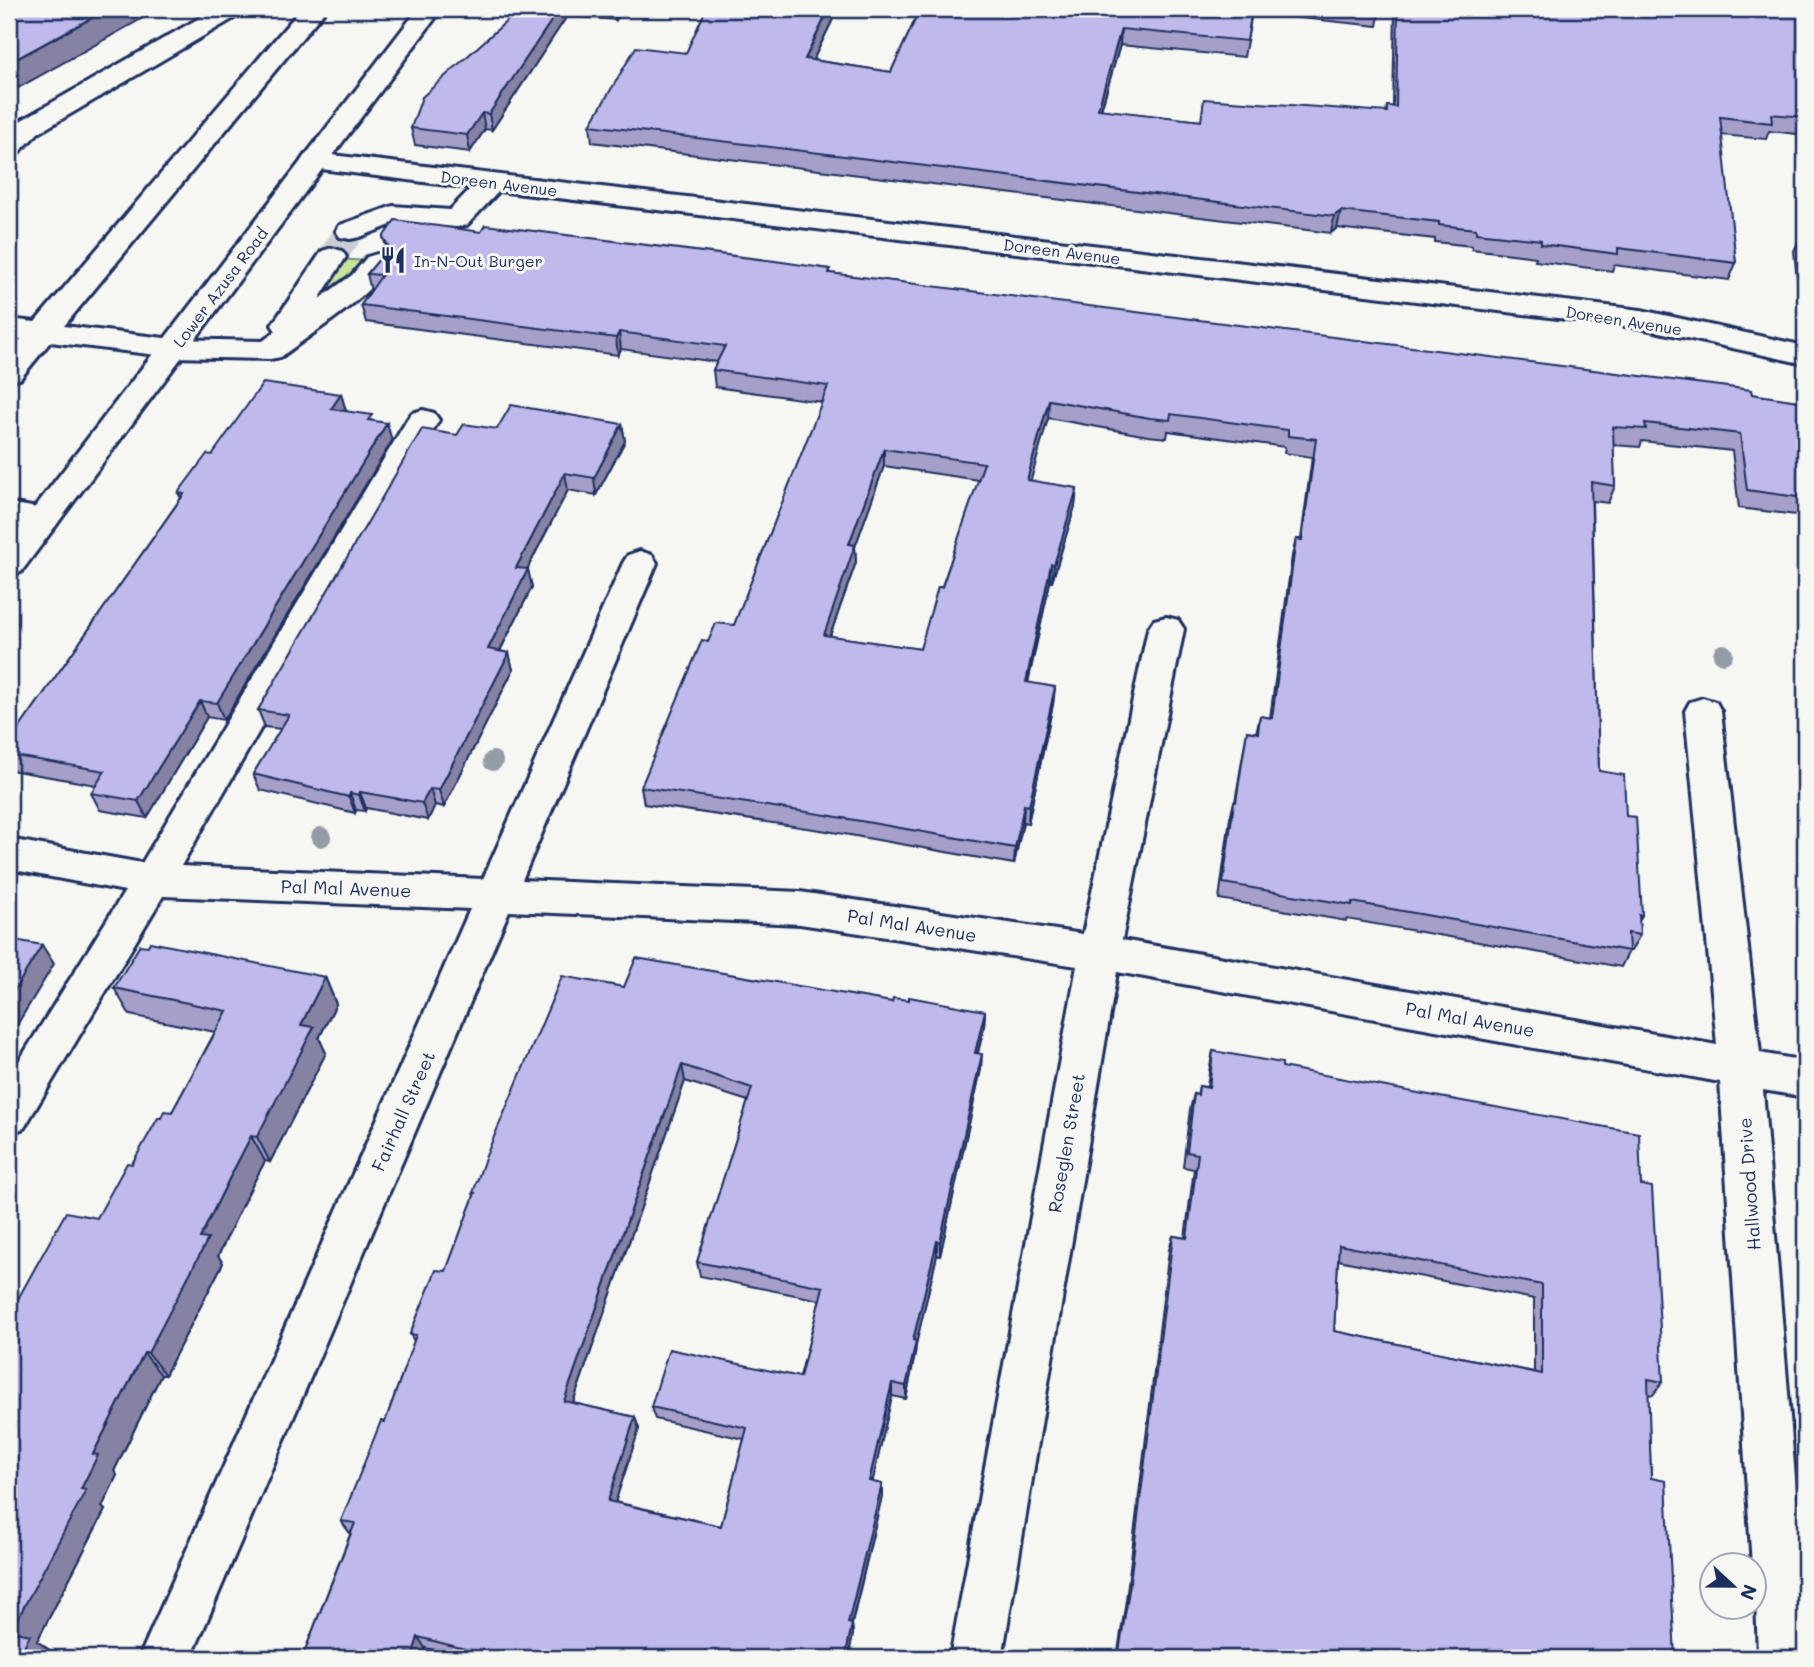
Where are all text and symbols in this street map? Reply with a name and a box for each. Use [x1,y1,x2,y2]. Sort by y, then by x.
street label: Doreen Avenue [439,165,559,201]
street label: Lower Azusa Road [168,223,272,351]
street label: Doreen Avenue [1002,233,1122,269]
restaurant icon: In-N-Out Burger [378,245,408,275]
place label: In-N-Out Burger [414,250,543,271]
street label: Doreen Avenue [1564,300,1684,340]
street label: Pal Mal Avenue [280,874,412,902]
street label: Pal Mal Avenue [846,903,978,947]
street label: Pal Mal Avenue [1404,996,1536,1042]
street label: Fairhall Street [366,1047,440,1175]
street label: Roseglen Street [1042,1071,1090,1215]
street label: Hallwood Drive [1732,1117,1766,1251]
north arrow [1699,1552,1769,1622]
text: N [1735,1581,1764,1604]

